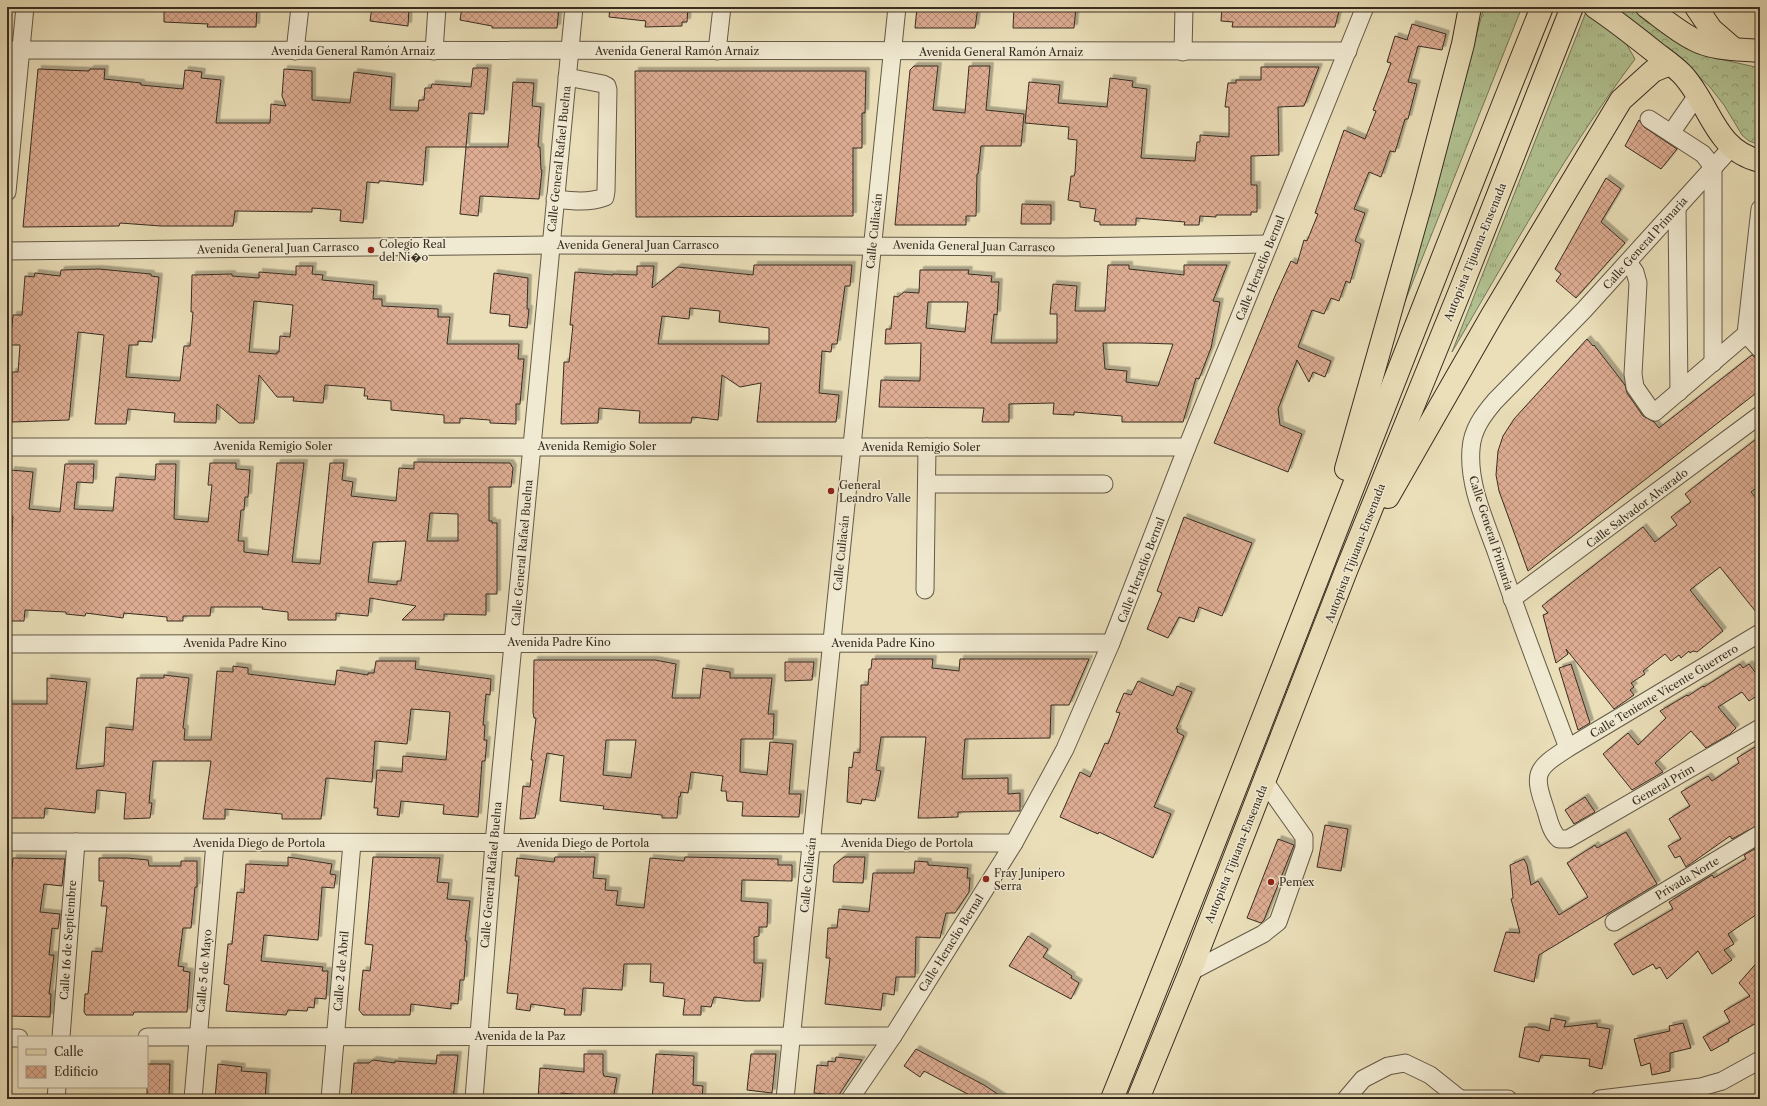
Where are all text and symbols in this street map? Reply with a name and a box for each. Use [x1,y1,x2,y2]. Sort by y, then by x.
street label: Avenida General Ramón Arnaiz [270,44,435,58]
street label: Avenida General Ramón Arnaiz [594,44,759,58]
street label: Avenida General Ramón Arnaiz [918,45,1083,59]
street label: Calle General Rafael Buelna [544,85,574,233]
street label: Autopista Tijuana-Ensenada [1440,181,1509,324]
street label: Calle Culiacán [863,192,885,270]
street label: Calle General Primaria [1600,194,1690,292]
street label: Calle Heraclio Bernal [1233,213,1288,323]
place label: Colegio Real del Ni�o [379,237,446,264]
street label: Avenida General Juan Carrasco [556,238,719,252]
street label: Avenida General Juan Carrasco [892,238,1055,254]
street label: Avenida General Juan Carrasco [196,240,359,256]
marker: Colegio Real del Ni�o [366,245,376,255]
street label: Avenida Remigio Soler [213,439,333,453]
street label: Avenida Remigio Soler [537,439,657,453]
street label: Avenida Remigio Soler [861,440,981,454]
street label: Calle Salvador Alvarado [1583,465,1691,551]
street label: Calle General Primaria [1466,474,1516,592]
place label: General Leandro Valle [839,478,911,505]
street label: Calle General Rafael Buelna [509,479,535,627]
street label: Autopista Tijuana-Ensenada [1322,481,1388,625]
marker: General Leandro Valle [826,486,836,496]
street label: Calle Culiacán [830,514,852,592]
street label: Calle Heraclio Bernal [1114,514,1168,625]
street label: Avenida Padre Kino [506,635,611,649]
street label: Avenida Padre Kino [182,636,287,650]
street label: Avenida Padre Kino [830,636,935,650]
street label: Calle Teniente Vicente Guerrero [1587,641,1741,741]
street label: General Prim [1629,761,1698,809]
street label: Autopista Tijuana-Ensenada [1201,783,1270,926]
street label: Calle General Rafael Buelna [478,801,504,949]
street label: Avenida Diego de Portola [192,836,325,850]
street label: Avenida Diego de Portola [516,836,649,850]
street label: Calle Culiacán [797,836,819,914]
street label: Avenida Diego de Portola [840,836,973,850]
street label: Privada Norte [1652,853,1722,903]
place label: Fray Junípero Serra [994,866,1065,893]
marker: Fray Junípero Serra [981,874,991,884]
place label: Pemex [1279,875,1315,889]
marker: Pemex [1266,877,1276,887]
street label: Calle 16 de Septiembre [57,880,79,1000]
street label: Calle Heraclio Bernal [915,891,987,994]
street label: Calle 5 de Mayo [193,928,215,1013]
street label: Calle 2 de Abril [331,930,352,1012]
street label: Avenida de la Paz [473,1029,566,1043]
legend [18,1036,148,1088]
text: Calle [54,1044,84,1059]
text: Edificio [54,1064,98,1079]

